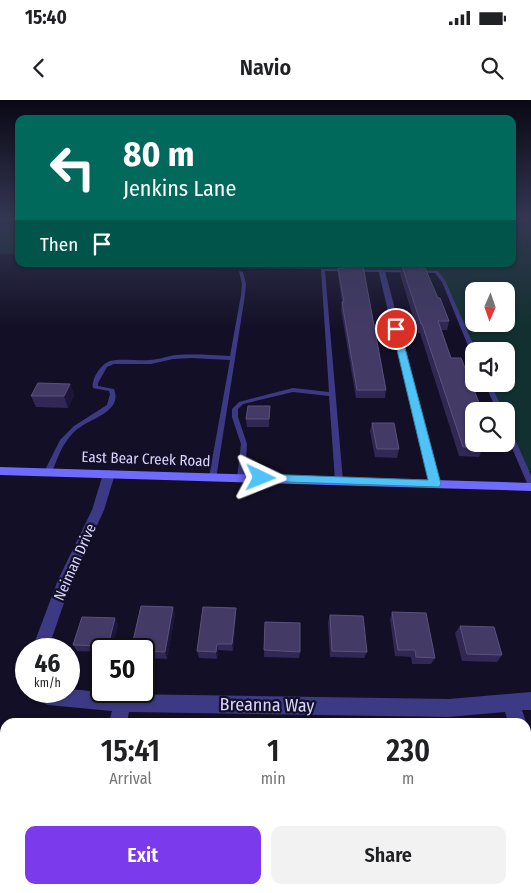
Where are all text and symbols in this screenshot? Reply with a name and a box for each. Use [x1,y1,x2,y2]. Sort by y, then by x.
text: 15:40 [25,6,67,29]
icon: back [25,54,53,82]
text: Navio [240,54,291,81]
icon: search [478,54,506,82]
text: 80 m [123,133,195,175]
icon: left [40,135,105,200]
text: Jenkins Lane [123,175,236,202]
icon: arrive [88,230,116,258]
text: Then [40,233,78,256]
north arrow [465,282,515,332]
map controls [465,282,515,452]
pin [375,308,417,350]
icon: arrive [382,315,410,343]
button: sound [465,342,515,392]
button: search [465,402,515,452]
street label: East Bear Creek Road [81,448,211,470]
position arrow [234,451,286,503]
street label: Neiman Drive [50,521,100,603]
speed limit sign: 50 [90,638,155,703]
text: 46 [35,649,60,679]
text: km/h [34,676,61,690]
street label: Breanna Way [219,693,315,717]
text: 15:41 [101,733,160,769]
text: 1 [267,733,279,769]
text: 230 [386,733,430,769]
text: Arrival [109,769,152,788]
text: min [261,769,286,788]
text: m [402,769,414,788]
button: Exit [25,826,261,884]
button: Share [271,826,506,884]

